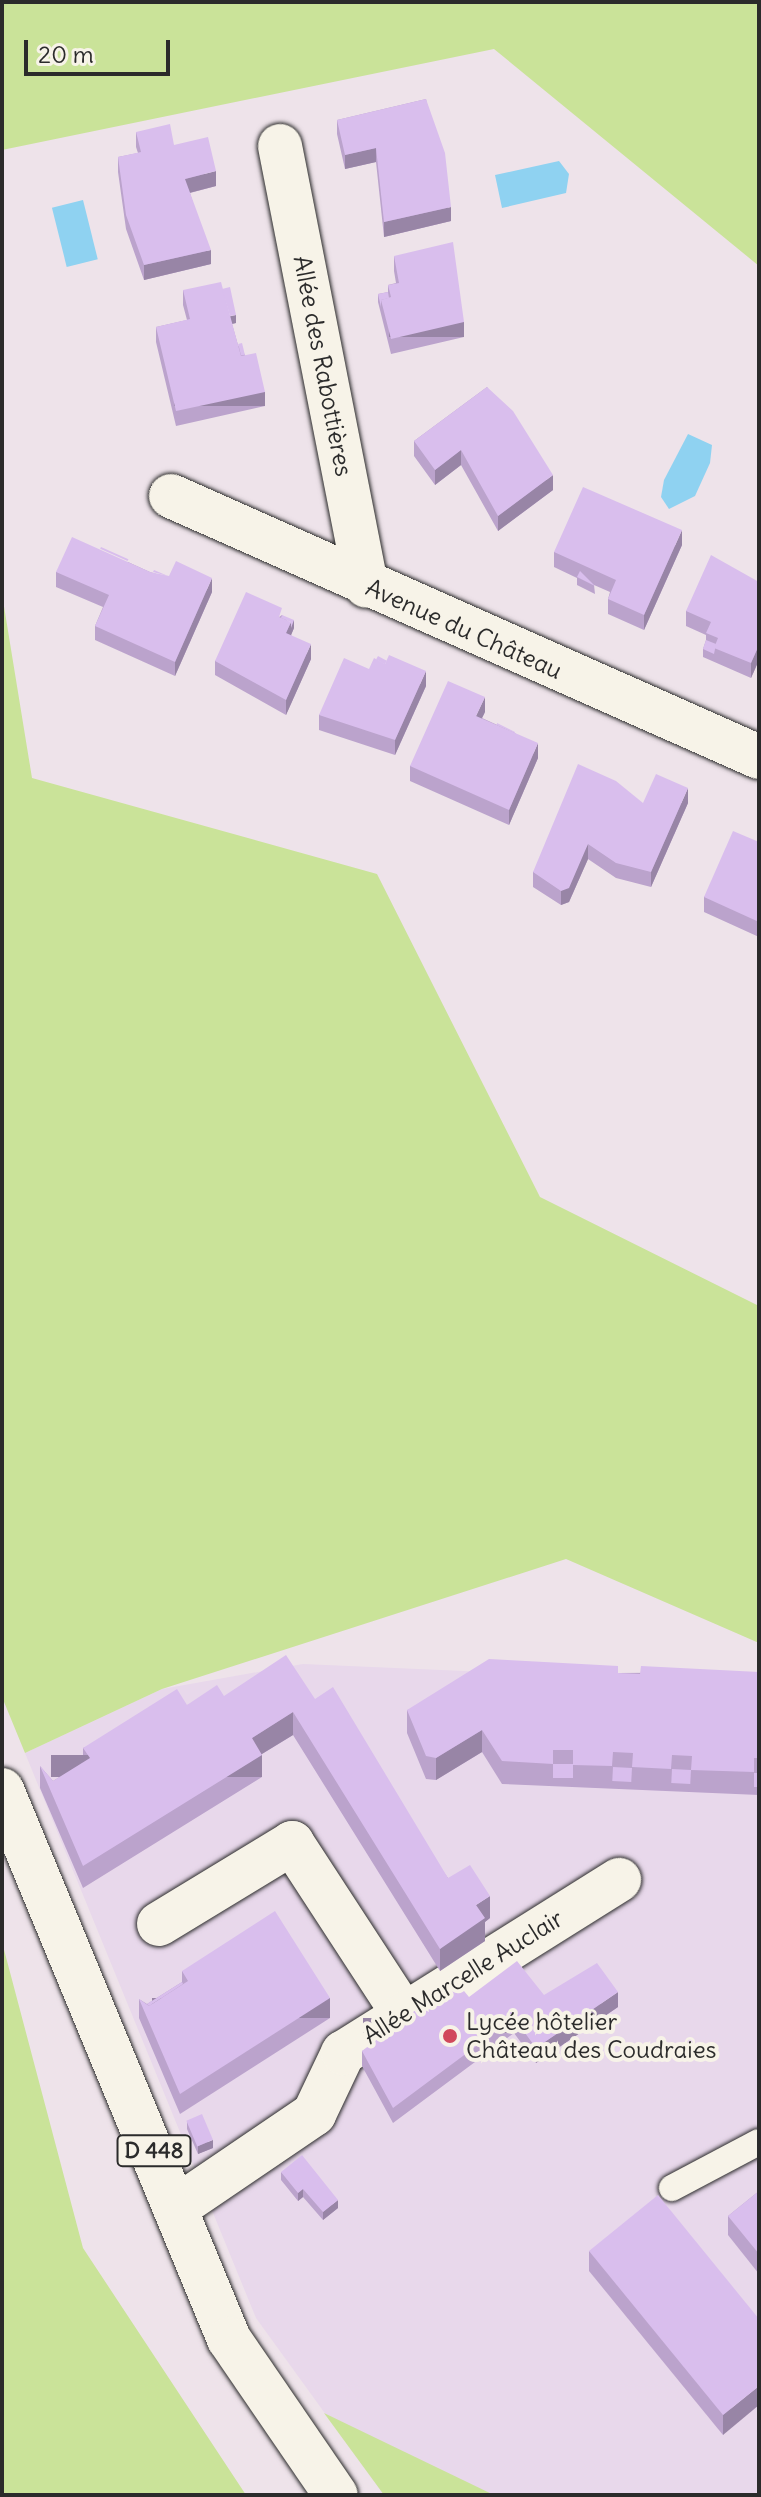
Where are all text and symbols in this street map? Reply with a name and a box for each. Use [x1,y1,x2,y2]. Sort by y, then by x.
scale bar [28,24,174,74]
text: 20 m [38,39,94,69]
street label: Allée des Rabottières [287,253,359,479]
street label: Avenue du Château [361,573,567,685]
street label: Allée Marcelle Auclair [358,1904,568,2050]
place label: Lycée hôtelier Château des Coudraies [466,2008,717,2064]
marker: Lycée hôtelier Château des Coudraies [441,2027,459,2045]
road number: D 448 [116,2133,192,2169]

